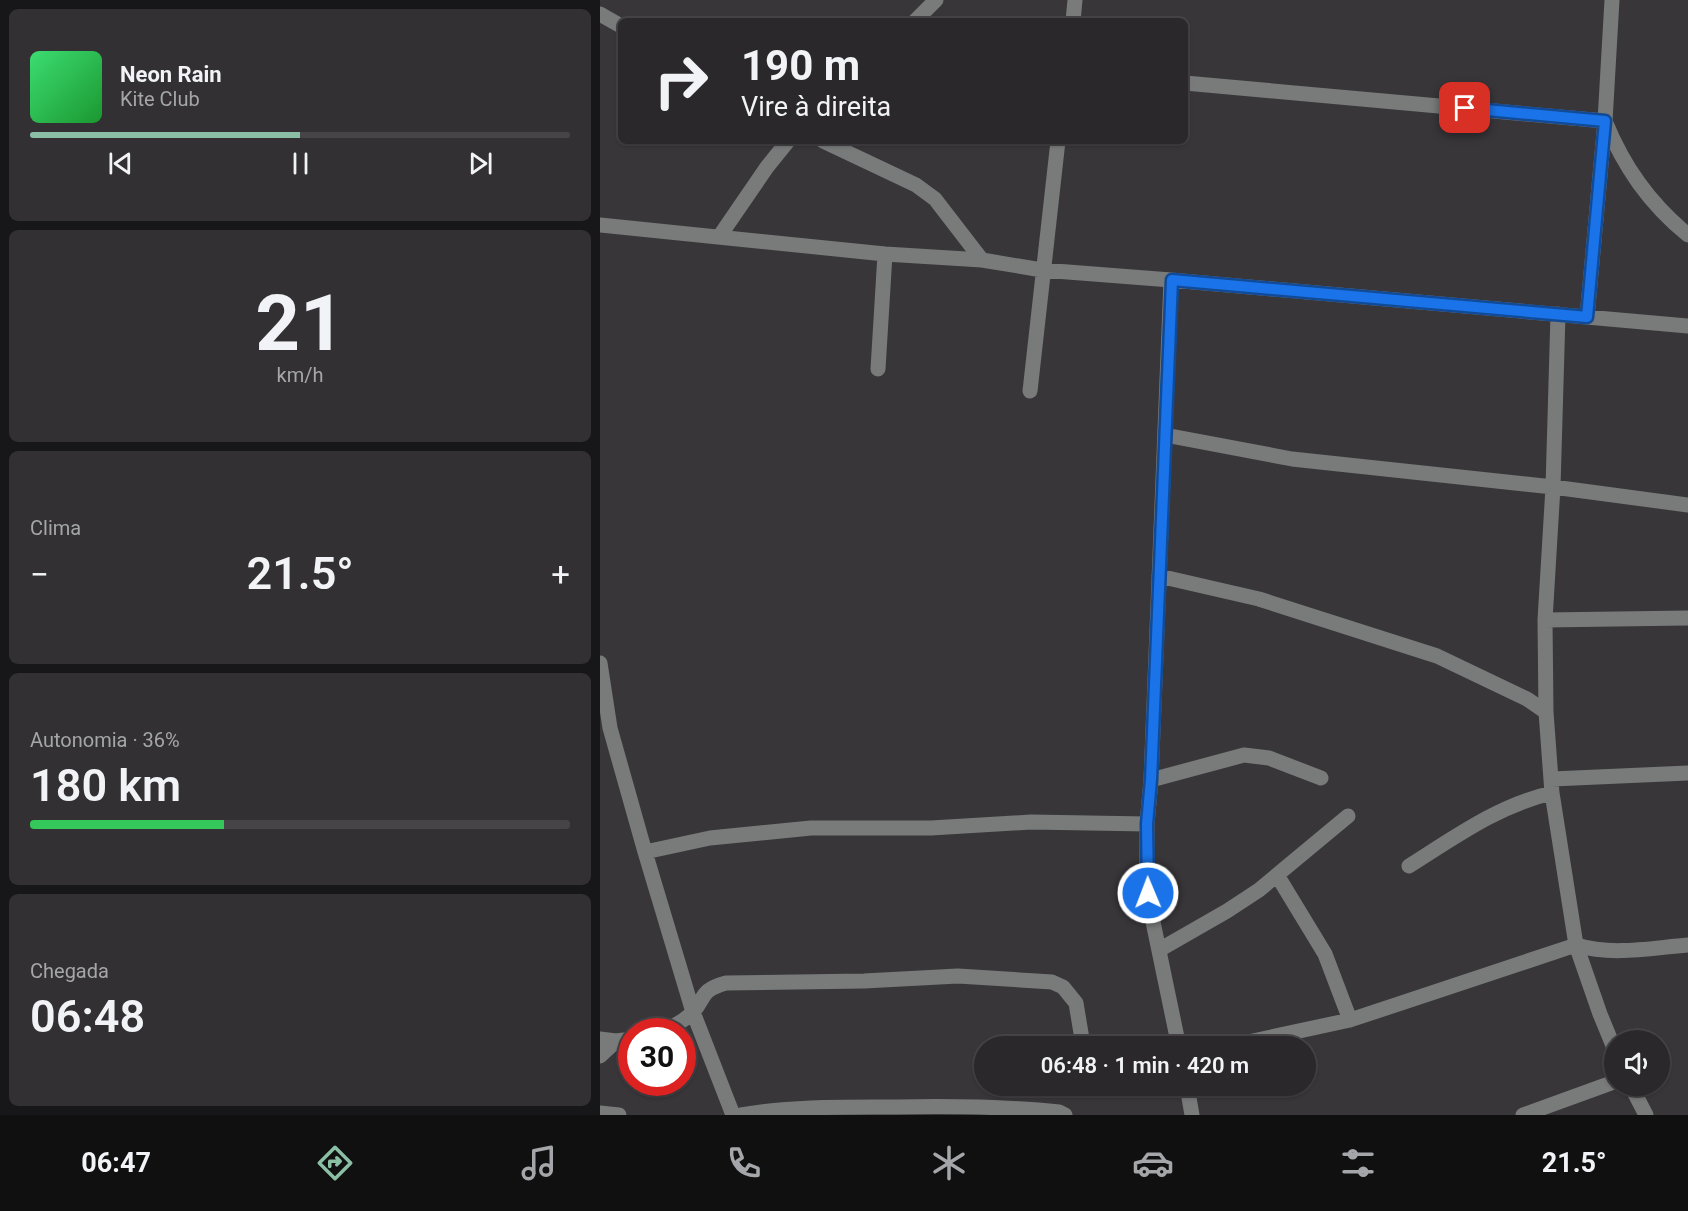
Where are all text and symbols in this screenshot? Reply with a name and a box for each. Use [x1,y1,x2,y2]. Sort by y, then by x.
text: 190 m [741,41,860,90]
icon: right [642,42,720,120]
text: Neon Rain [120,62,222,87]
pin [1439,82,1490,133]
text: Kite Club [120,87,200,111]
text: Vire à direita [741,91,891,123]
icon: arrive [1448,91,1481,124]
icon: previous [104,147,137,180]
icon: pause [284,147,317,180]
icon: next [464,147,497,180]
text: 21 [255,278,345,369]
text: km/h [277,363,323,387]
text: Clima [30,516,81,540]
text: 21.5° [246,547,354,600]
text: − [30,555,49,594]
text: + [551,555,570,594]
text: Autonomia · 36% [30,728,180,752]
text: 180 km [30,759,181,812]
position arrow [1116,861,1180,925]
text: Chegada [30,959,109,983]
text: 06:48 [30,990,145,1043]
speed limit sign: 30 [618,1018,696,1096]
map controls [1604,1030,1670,1096]
button: sound [1604,1030,1670,1096]
text: 06:48 · 1 min · 420 m [1041,1053,1249,1078]
icon: directions [314,1142,356,1184]
icon: music [518,1142,560,1184]
icon: phone [723,1142,765,1184]
icon: climate [928,1142,970,1184]
icon: car [1132,1142,1174,1184]
icon: filters [1337,1142,1379,1184]
text: 06:47 [81,1147,151,1179]
text: 21.5° [1542,1147,1607,1179]

